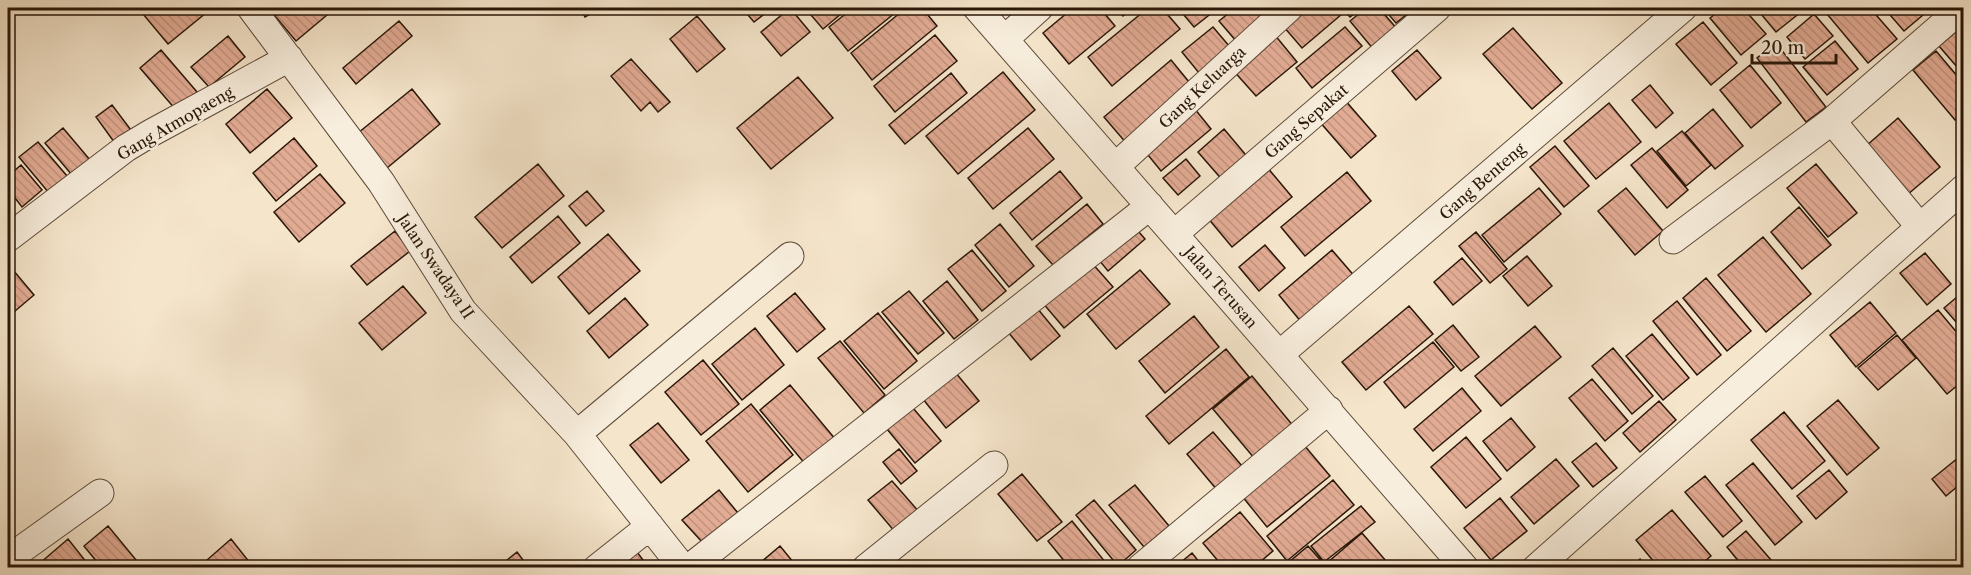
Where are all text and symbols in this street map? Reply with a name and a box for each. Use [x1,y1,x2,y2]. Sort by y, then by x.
scale bar [1752,27,1836,65]
text: 20 m [1761,37,1805,59]
street label: Gang Keluarga [1154,41,1250,132]
street label: Gang Sepakat [1260,79,1352,163]
street label: Gang Atmopaeng [113,81,237,164]
street label: Gang Benteng [1435,138,1529,224]
street label: Jalan Swadaya II [392,207,479,323]
street label: Jalan Terusan [1178,240,1262,332]

